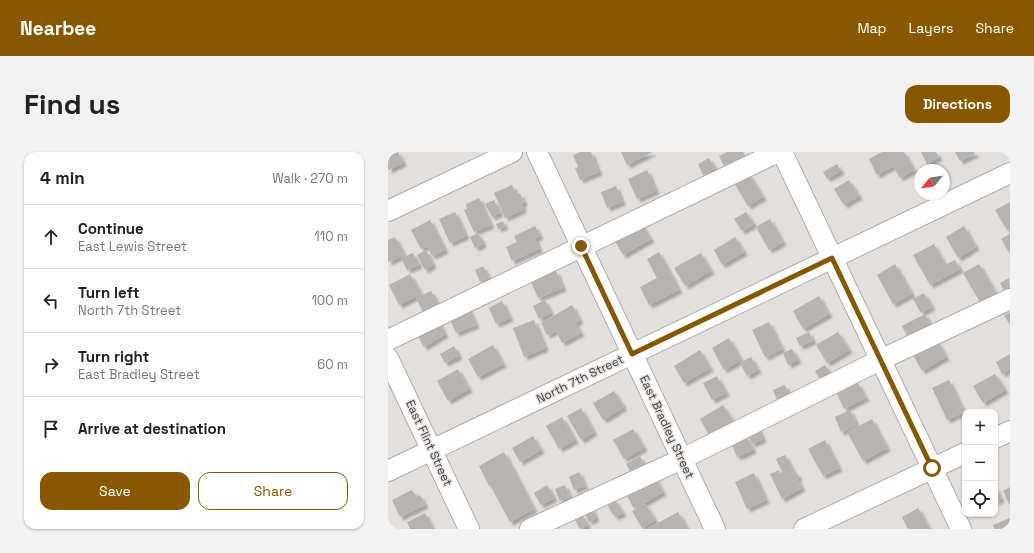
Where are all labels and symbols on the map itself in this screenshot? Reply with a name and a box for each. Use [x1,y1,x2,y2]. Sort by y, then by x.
north arrow [914,164,950,200]
route end [572,237,590,255]
street label: North 7th Street [534,351,626,407]
street label: East Bradley Street [636,373,698,481]
street label: East Flint Street [402,397,456,489]
route start [923,459,941,477]

